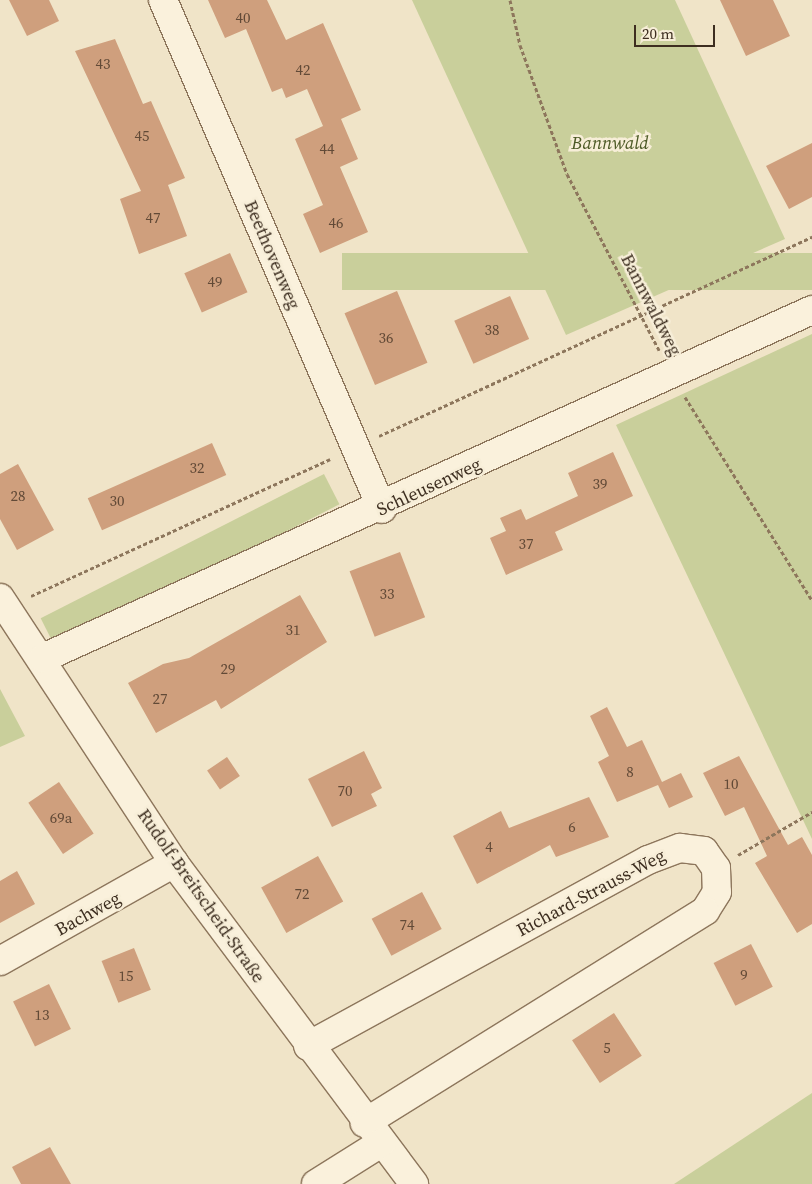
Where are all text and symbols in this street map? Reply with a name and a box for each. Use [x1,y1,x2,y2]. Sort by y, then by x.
house number: 40 [236,9,250,27]
scale bar [637,15,718,47]
text: 20 m [642,23,674,44]
house number: 43 [96,55,110,73]
house number: 42 [296,61,310,79]
house number: 45 [135,127,149,145]
park label: Bannwald [571,132,649,154]
house number: 44 [320,140,334,158]
street label: Beethovenweg [239,197,305,313]
house number: 47 [146,209,160,227]
house number: 46 [329,214,343,232]
street label: Bannwaldweg [616,250,686,360]
house number: 49 [208,273,222,291]
house number: 38 [485,321,499,339]
house number: 36 [379,329,393,347]
street label: Schleusenweg [373,453,485,521]
house number: 32 [190,459,204,477]
house number: 39 [593,475,607,493]
house number: 28 [11,487,25,505]
house number: 30 [110,492,124,510]
house number: 37 [519,535,533,553]
house number: 33 [380,585,394,603]
house number: 31 [286,621,300,639]
house number: 29 [221,660,235,678]
house number: 27 [153,690,167,708]
house number: 8 [626,763,634,781]
house number: 10 [724,775,738,793]
house number: 70 [338,782,352,800]
street label: Rudolf-Breitscheid-Straße [133,805,269,987]
house number: 69a [50,809,72,827]
house number: 6 [568,818,576,836]
house number: 4 [485,838,493,856]
street label: Richard-Strauss-Weg [513,845,669,941]
house number: 72 [295,885,309,903]
street label: Bachweg [52,887,124,941]
house number: 74 [400,916,414,934]
house number: 9 [740,966,748,984]
house number: 15 [119,967,133,985]
house number: 13 [35,1006,49,1024]
house number: 5 [603,1039,611,1057]

